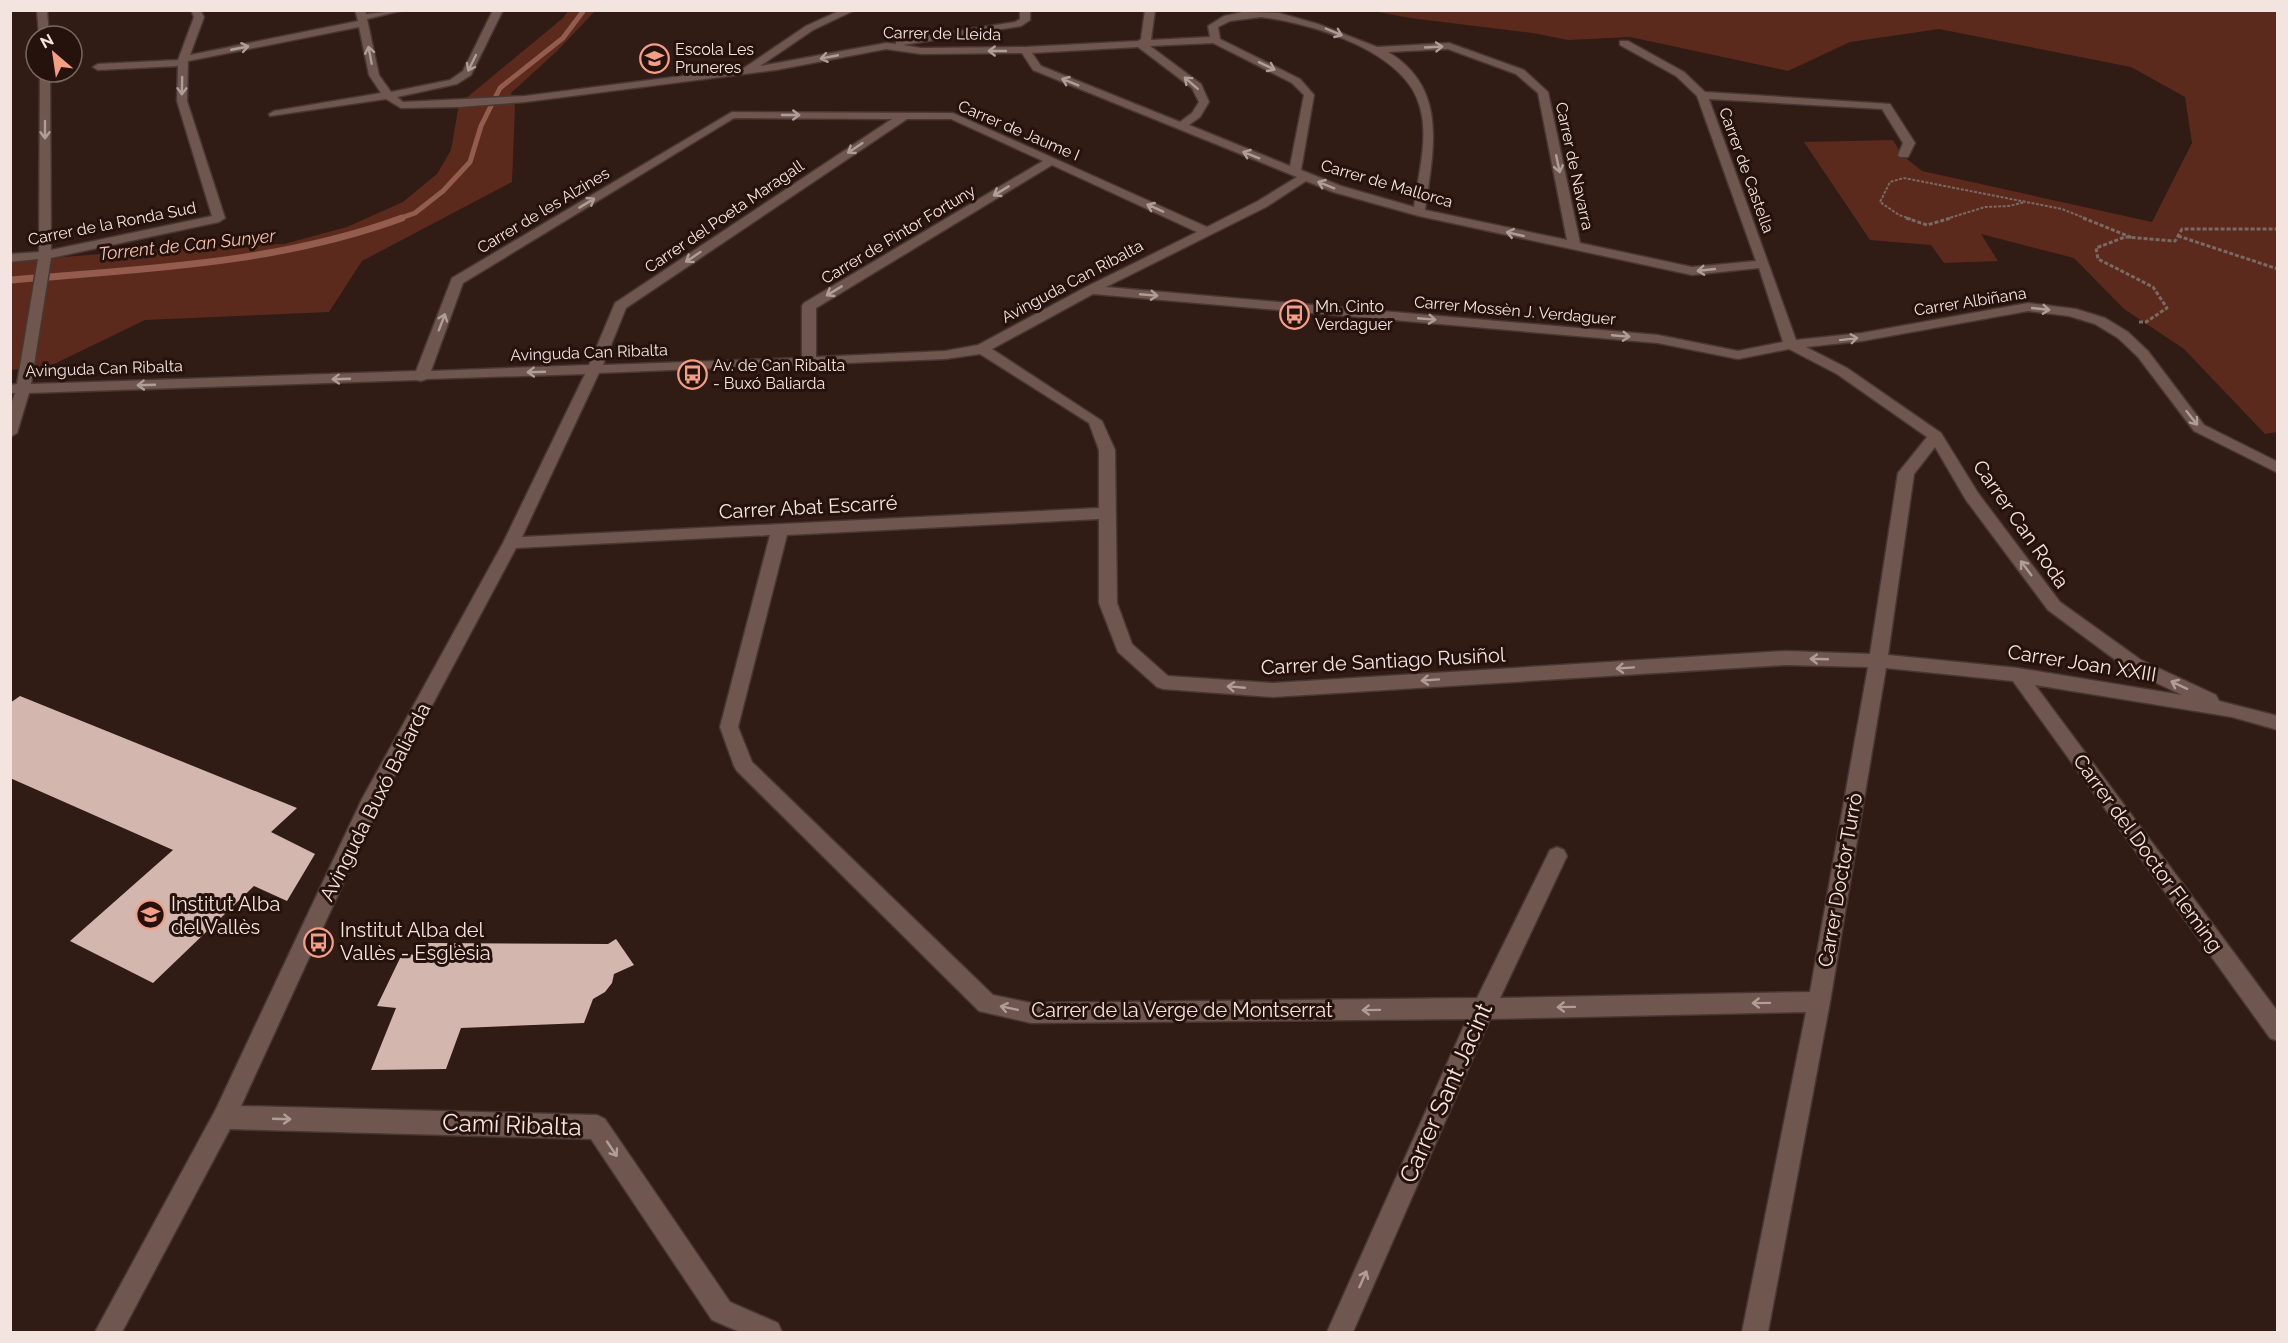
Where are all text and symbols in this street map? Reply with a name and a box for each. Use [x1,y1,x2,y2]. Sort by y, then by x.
street label: Carrer de Lleida [883,23,1001,44]
north arrow [24,24,84,84]
one-way arrow [1324,27,1343,38]
text: N [37,30,57,53]
place label: Escola Les Pruneres [675,40,754,77]
one-way arrow [1423,41,1443,52]
one-way arrow [230,42,249,53]
school or university icon: Escola Les Pruneres [638,42,670,74]
one-way arrow [988,45,1008,57]
one-way arrow [364,46,375,65]
one-way arrow [820,52,839,63]
one-way arrow [466,53,478,71]
one-way arrow [1258,61,1276,73]
one-way arrow [176,76,188,96]
one-way arrow [1062,76,1080,87]
one-way arrow [1184,76,1200,90]
street label: Carrer de Jaume I [955,96,1082,165]
street label: Carrer de Navarra [1552,100,1597,232]
street label: Carrer de Castella [1715,105,1778,236]
one-way arrow [780,109,800,121]
one-way arrow [40,120,51,140]
one-way arrow [847,142,864,154]
one-way arrow [1243,148,1261,159]
one-way arrow [1553,154,1564,173]
street label: Carrer del Poeta Maragall [641,156,808,277]
street label: Carrer de Mallorca [1319,156,1455,211]
street label: Carrer de les Alzines [474,163,613,257]
one-way arrow [1318,179,1336,190]
street label: Carrer de Pintor Fortuny [818,181,979,288]
one-way arrow [993,186,1010,198]
one-way arrow [578,196,595,208]
street label: Carrer de la Ronda Sud [26,198,198,249]
one-way arrow [1146,202,1164,213]
water label: Torrent de Can Sunyer [97,225,277,264]
one-way arrow [1506,227,1525,239]
street label: Avinguda Can Ribalta [998,236,1146,327]
one-way arrow [685,251,702,263]
one-way arrow [1696,265,1716,276]
street label: Carrer Albiñana [1913,283,2028,320]
one-way arrow [826,286,843,298]
one-way arrow [1138,290,1158,301]
street label: Carrer Mossèn J. Verdaguer [1413,292,1617,329]
place label: Mn. Cinto Verdaguer [1315,297,1393,334]
bus stop icon: Mn. Cinto Verdaguer [1278,299,1310,331]
one-way arrow [2031,304,2051,315]
one-way arrow [437,313,448,332]
one-way arrow [1416,314,1436,325]
one-way arrow [1611,331,1631,342]
one-way arrow [1839,333,1858,344]
street label: Avinguda Can Ribalta [510,340,668,365]
street label: Avinguda Can Ribalta [25,356,183,381]
place label: Av. de Can Ribalta - Buxó Baliarda [713,356,845,393]
bus stop icon: Av. de Can Ribalta - Buxó Baliarda [676,358,708,390]
one-way arrow [526,366,546,377]
one-way arrow [331,373,351,385]
one-way arrow [137,379,157,391]
one-way arrow [2185,409,2198,425]
street label: Carrer Can Roda [1968,455,2074,593]
street label: Carrer Abat Escarré [718,490,898,524]
one-way arrow [2020,561,2032,577]
street label: Carrer Joan XXIII [2006,639,2158,687]
street label: Carrer de Santiago Rusiñol [1260,643,1506,679]
one-way arrow [1810,653,1830,665]
one-way arrow [1615,663,1635,674]
one-way arrow [1421,675,1441,686]
one-way arrow [2170,679,2188,691]
one-way arrow [1226,681,1246,692]
street label: Avinguda Buxó Baliarda [315,699,435,905]
street label: Carrer del Doctor Fleming [2068,749,2228,957]
street label: Carrer Doctor Turrò [1813,791,1867,969]
place label: Institut Alba del Vallès [171,892,280,939]
school or university icon: Institut Alba del Vallès [134,899,166,931]
place label: Institut Alba del Vallès - Esglèsia [340,918,491,965]
bus stop icon: Institut Alba del Vallès - Esglèsia [303,926,335,958]
street label: Carrer de la Verge de Montserrat [1031,998,1333,1022]
street label: Carrer Sant Jacint [1393,998,1498,1187]
one-way arrow [1751,998,1771,1009]
one-way arrow [999,1002,1018,1014]
one-way arrow [1556,1002,1576,1013]
one-way arrow [1361,1004,1381,1016]
street label: Camí Ribalta [442,1108,582,1141]
one-way arrow [272,1113,292,1124]
one-way arrow [606,1141,618,1157]
one-way arrow [1359,1270,1370,1288]

